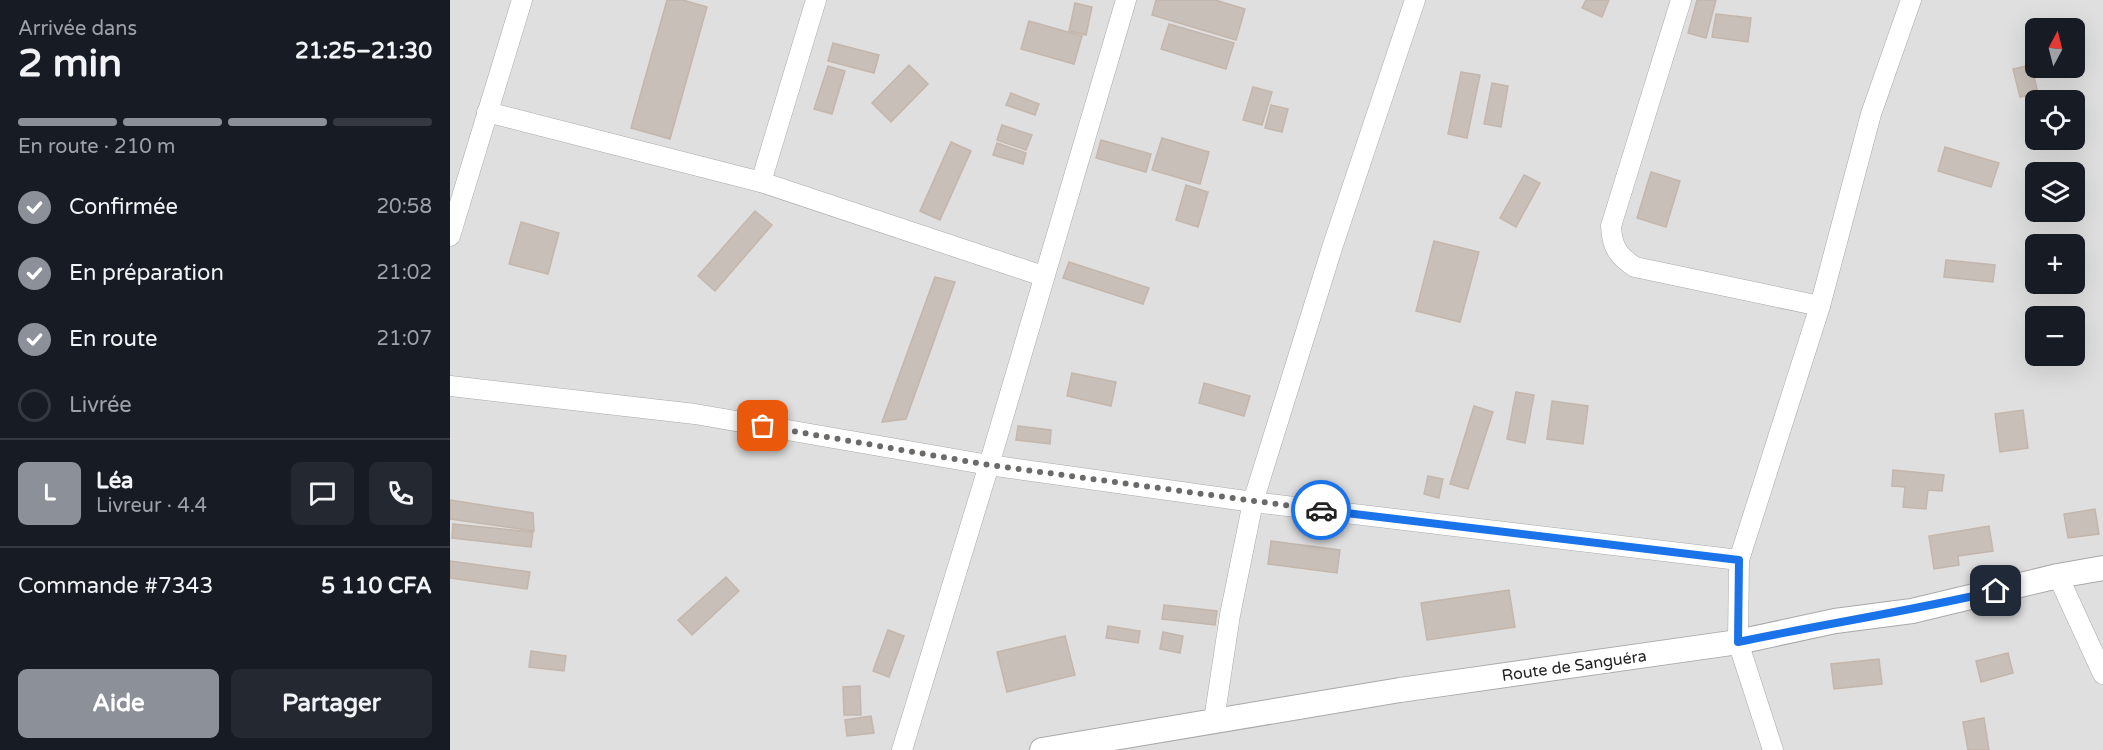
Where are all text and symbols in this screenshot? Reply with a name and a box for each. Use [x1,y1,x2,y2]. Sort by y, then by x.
text: Arrivée dans [18,17,137,41]
north arrow [2025,18,2085,78]
map controls [2025,18,2085,366]
text: 21:25–21:30 [295,38,432,64]
text: 2 min [18,40,122,87]
button: locate [2025,90,2085,150]
text: En route · 210 m [18,135,175,159]
button: layers [2025,162,2085,222]
icon: check [18,191,51,224]
text: Confirmée [69,194,178,220]
text: 20:58 [377,195,432,219]
button: + [2025,234,2085,294]
icon: check [18,257,51,290]
text: En préparation [69,260,224,286]
text: 21:02 [377,261,432,285]
button: − [2025,306,2085,366]
icon: check [18,323,51,356]
text: En route [69,326,158,352]
text: 21:07 [377,327,432,351]
text: Livrée [69,392,132,418]
pin [737,400,788,451]
icon: bag [746,409,779,442]
button: chat [291,462,354,525]
button: phone [369,462,432,525]
text: Léa [96,468,134,494]
text: L [43,480,56,506]
courier [1291,480,1351,540]
text: Livreur · 4.4 [96,494,207,518]
icon: car [1305,494,1338,527]
pin [1970,565,2021,616]
text: Commande #7343 [18,573,213,599]
text: 5 110 CFA [321,573,432,599]
icon: home [1979,574,2012,607]
street label: Route de Sanguéra [1500,646,1648,686]
button: Aide [18,669,219,738]
button: Partager [231,669,432,738]

